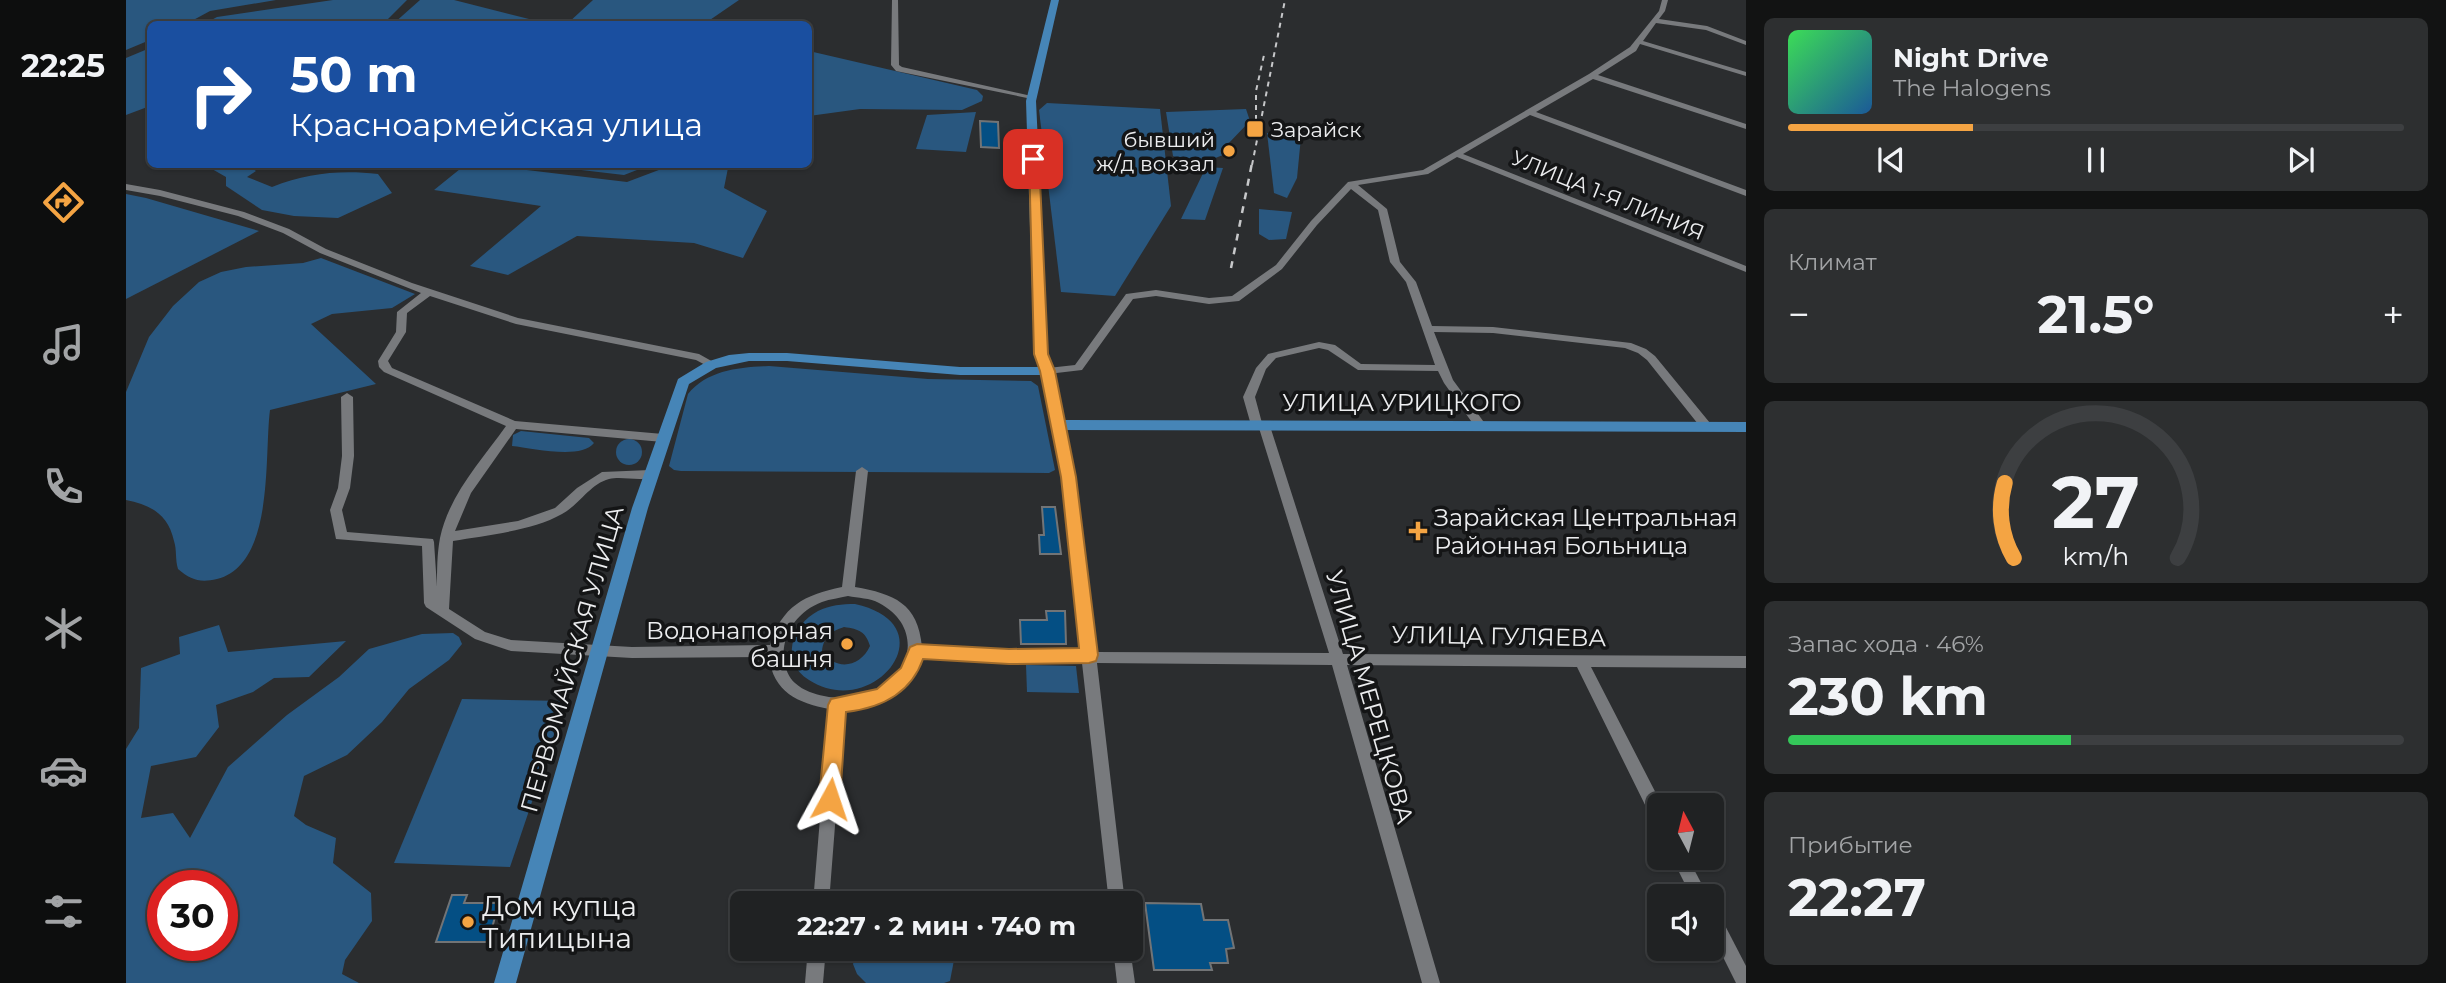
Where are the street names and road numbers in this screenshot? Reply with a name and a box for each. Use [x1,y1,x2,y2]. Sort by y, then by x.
street label: УЛИЦА 1-Я ЛИНИЯ [1508,145,1708,245]
street label: УЛИЦА УРИЦКОГО [1282,388,1522,417]
street label: ПЕРВОМАЙСКАЯ УЛИЦА [514,502,630,816]
street label: УЛИЦА МЕРЕЦКОВА [1320,567,1420,827]
street label: УЛИЦА ГУЛЯЕВА [1391,620,1607,652]

